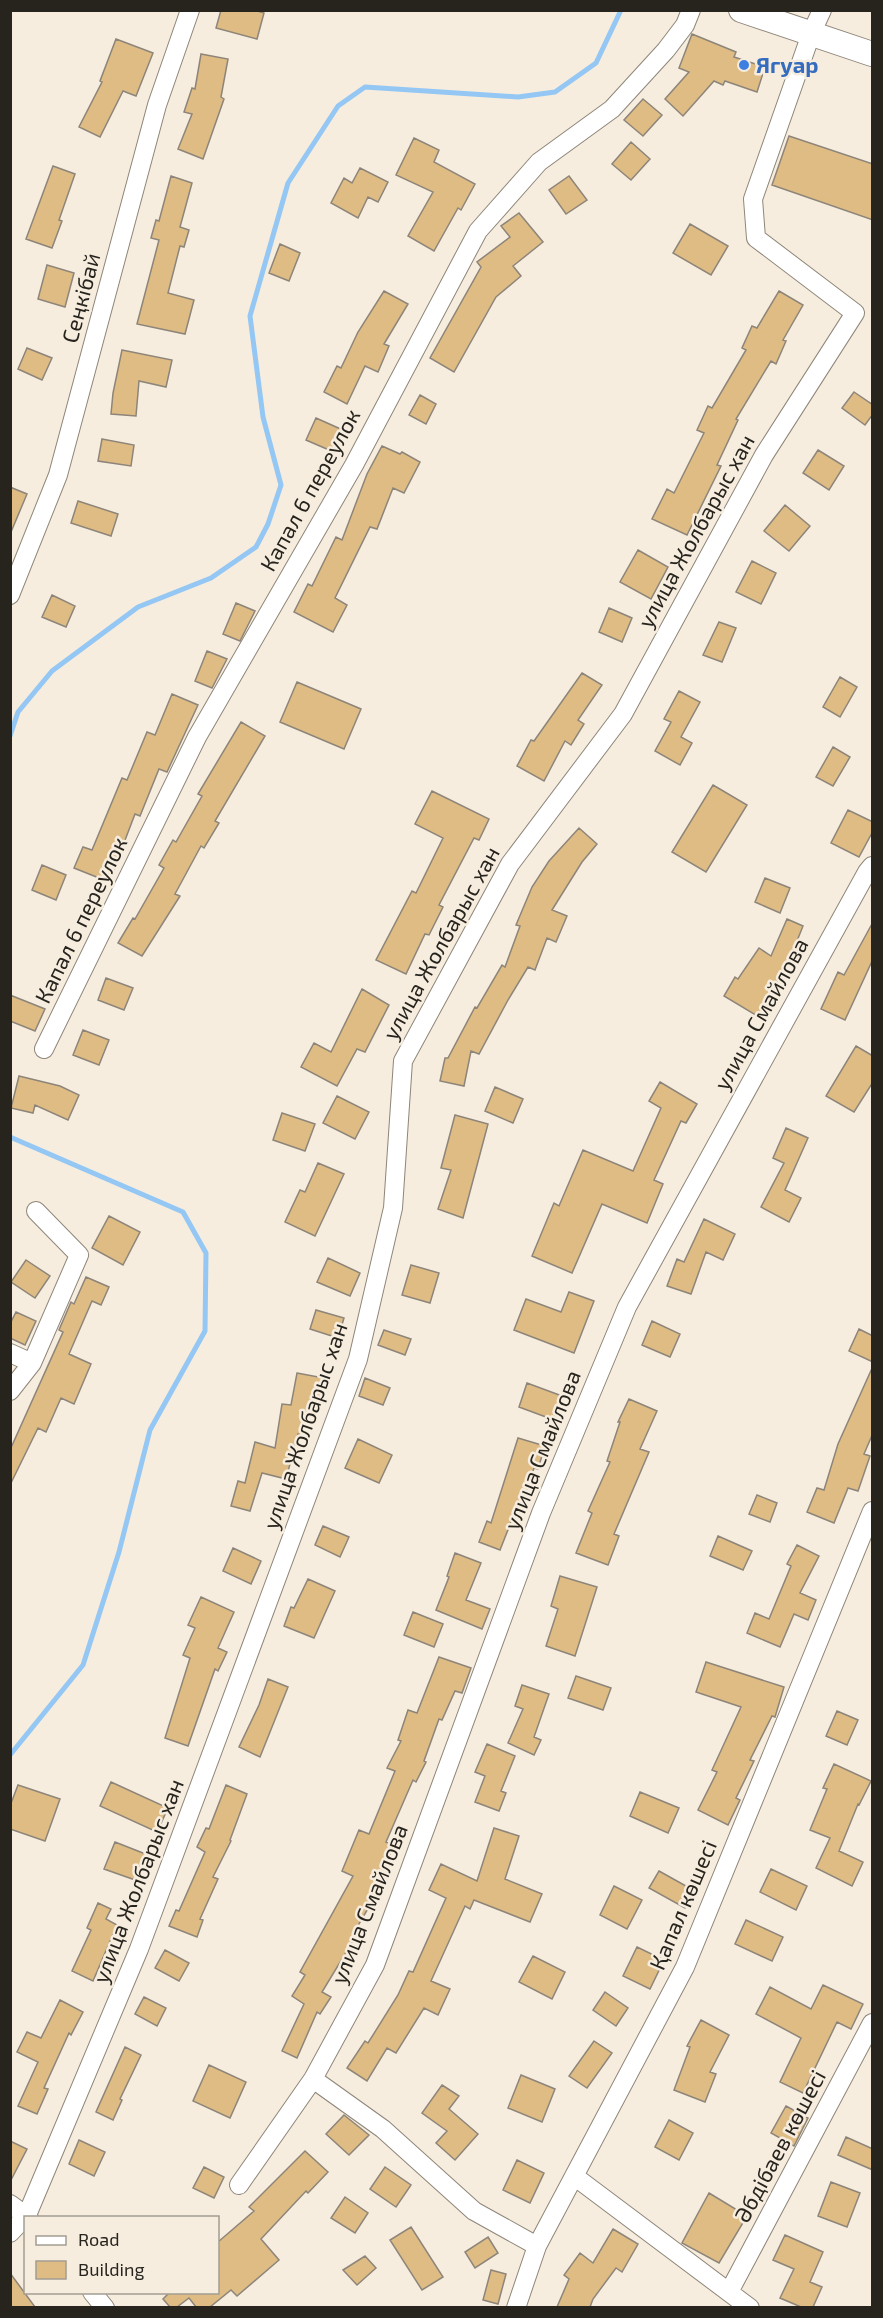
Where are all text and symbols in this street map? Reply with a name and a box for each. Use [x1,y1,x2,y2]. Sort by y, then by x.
place label: Ягуар [756,51,819,77]
marker: Ягуар [737,58,751,72]
street label: Сеңкібай [56,250,105,346]
street label: Капал 6 переулок [254,404,366,576]
street label: улица Жолбарыс хан [631,429,760,632]
street label: Капал 6 переулок [29,832,133,1007]
street label: улица Жолбарыс хан [376,841,505,1044]
street label: улица Смайлова [708,933,813,1095]
street label: улица Жолбарыс хан [256,1319,353,1533]
street label: улица Смайлова [497,1366,586,1534]
street label: улица Жолбарыс хан [86,1775,189,1987]
street label: улица Смайлова [324,1820,413,1988]
street label: Қапал көшесі [643,1836,721,1973]
street label: Әбдібаев көшесі [728,2065,830,2226]
legend [24,2216,219,2294]
text: Road [78,2228,119,2250]
text: Building [78,2258,145,2280]

